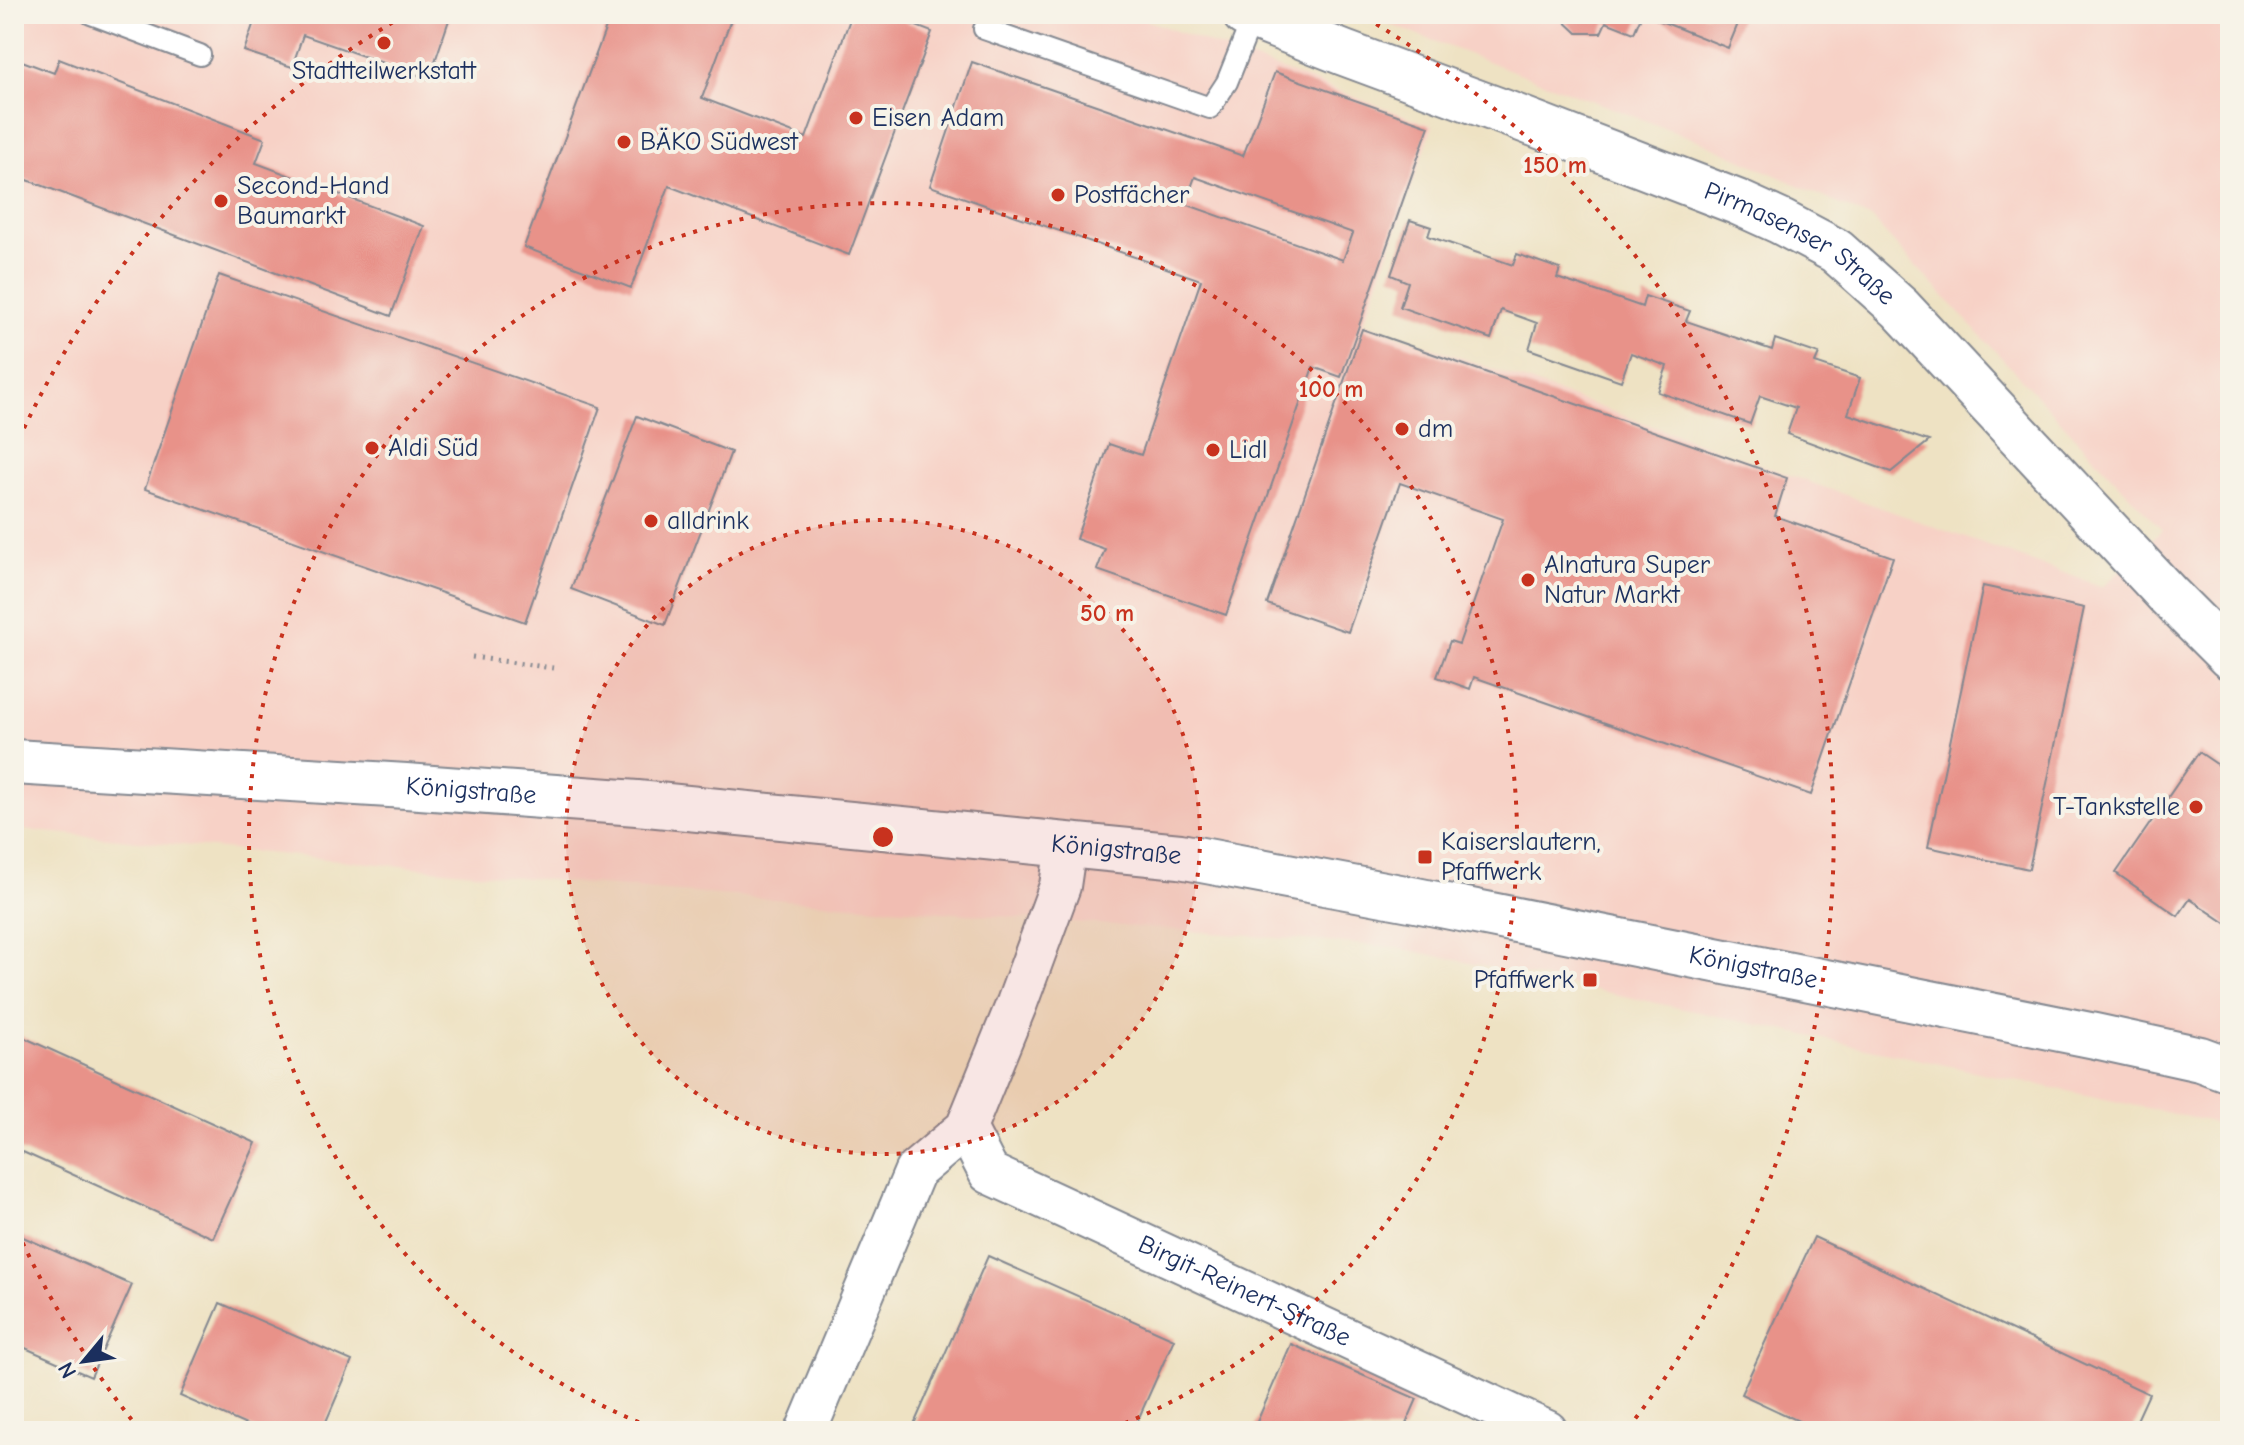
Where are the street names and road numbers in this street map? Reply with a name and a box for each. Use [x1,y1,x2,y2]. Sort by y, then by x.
street label: Pirmasenser Straße [1700,176,1901,311]
street label: Königstraße [405,771,537,811]
street label: Königstraße [1050,829,1183,871]
street label: Königstraße [1686,940,1820,995]
street label: Birgit-Reinert-Straße [1133,1229,1355,1353]

